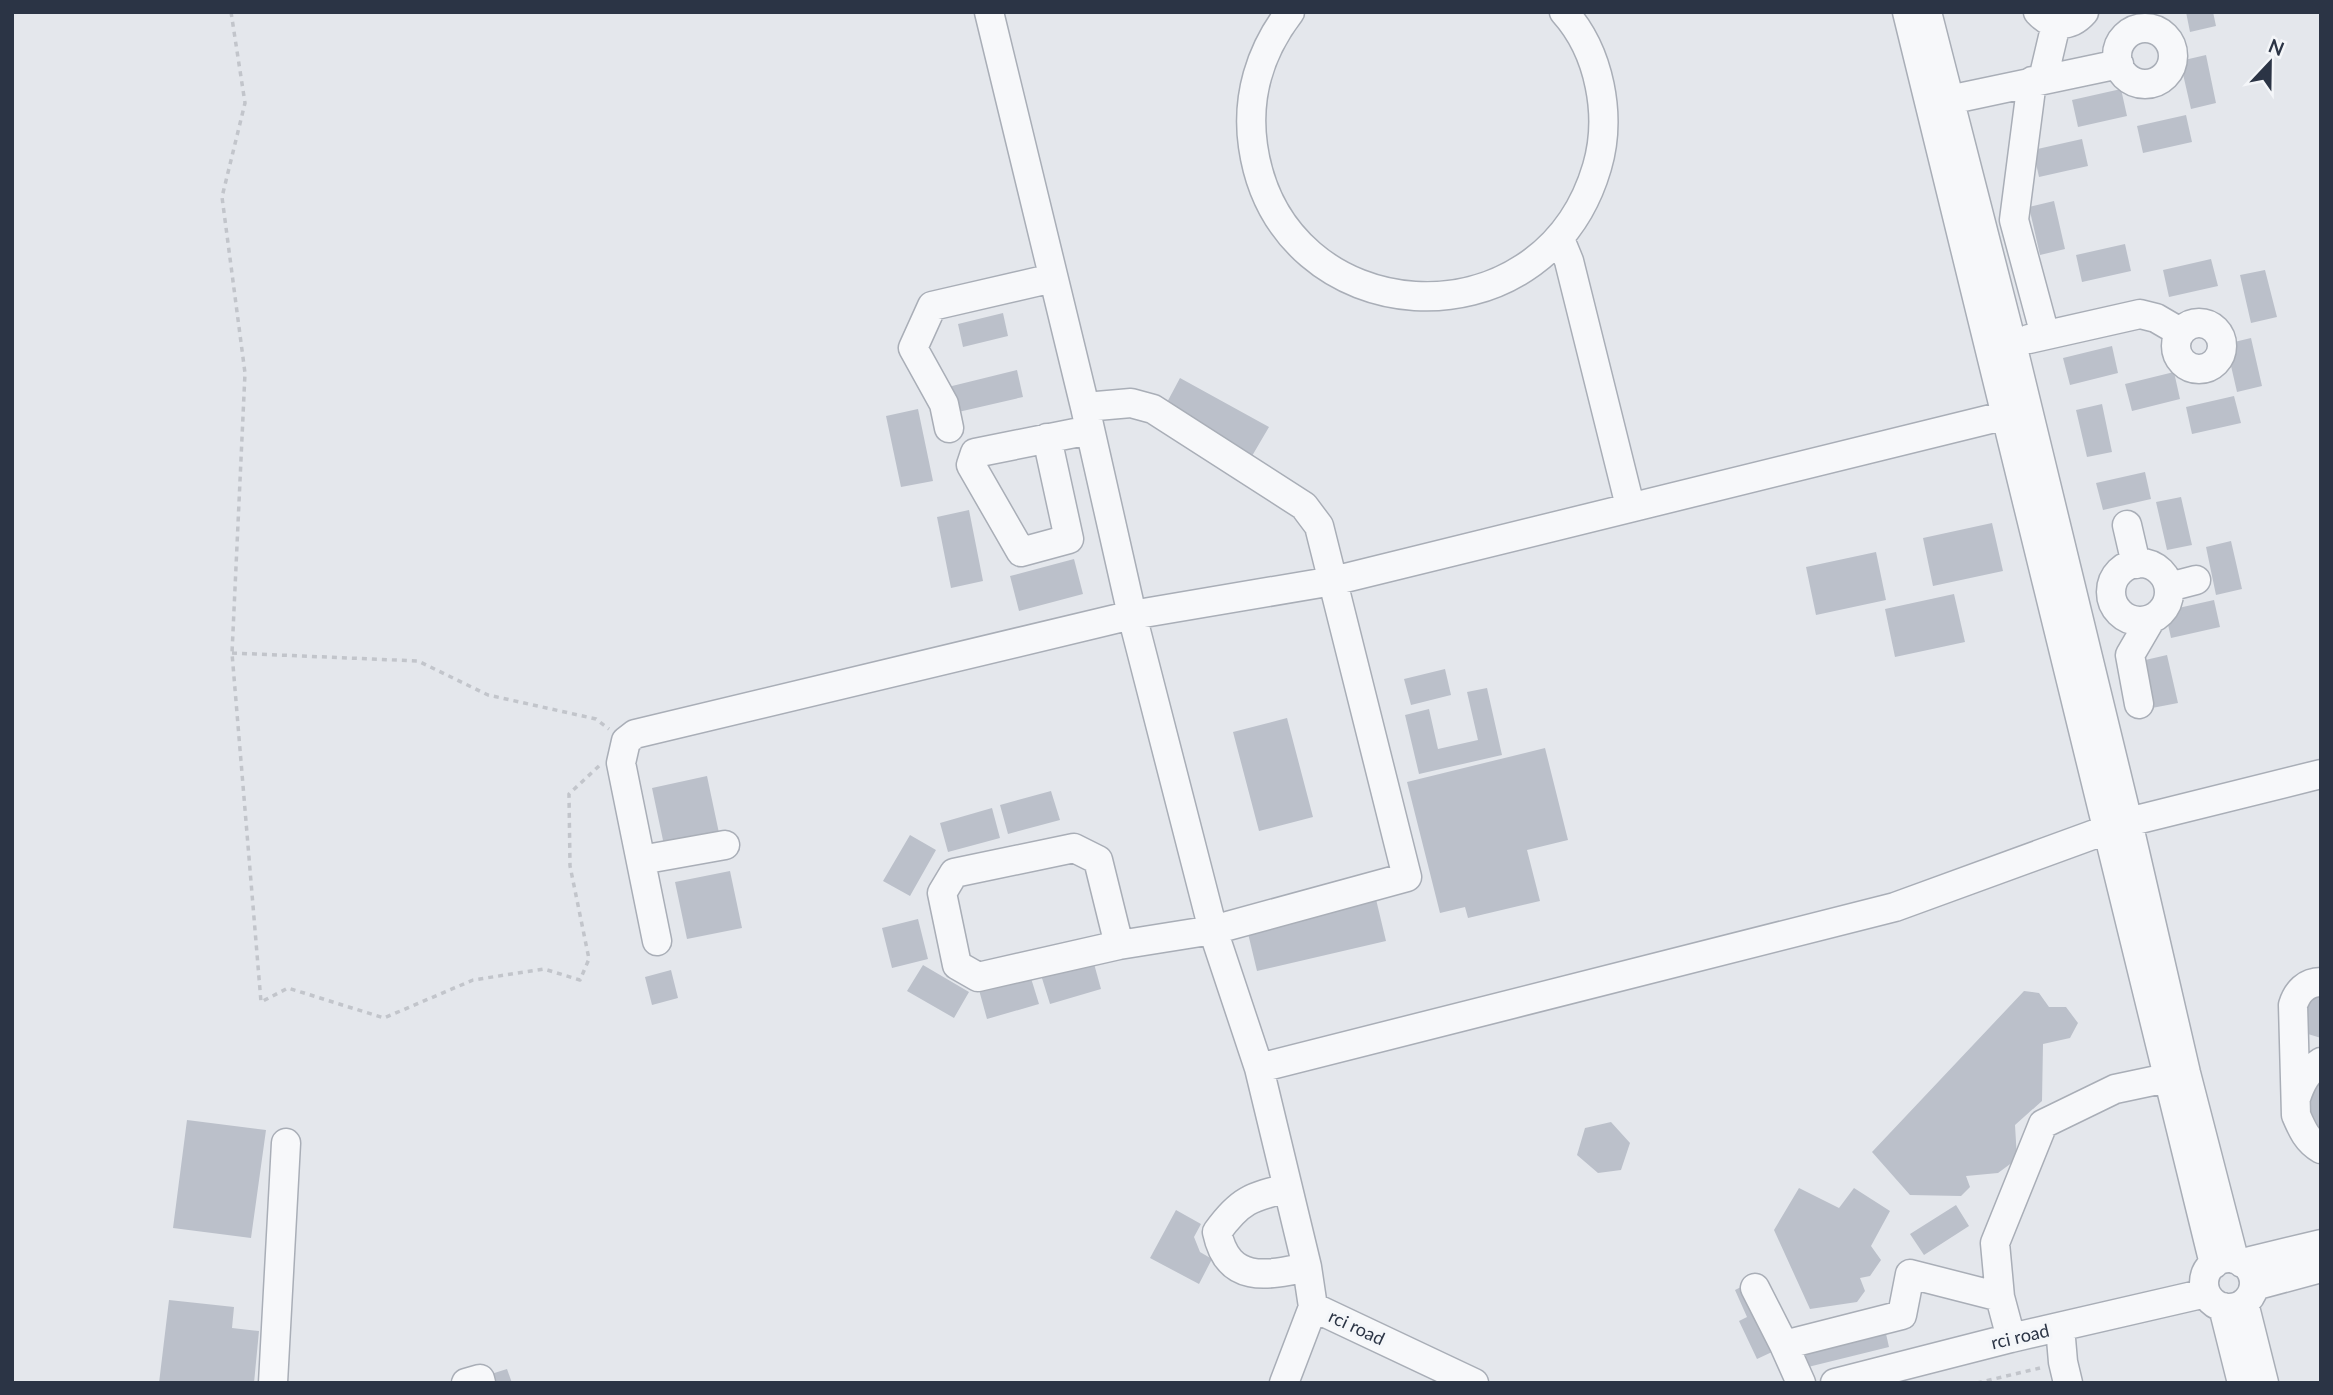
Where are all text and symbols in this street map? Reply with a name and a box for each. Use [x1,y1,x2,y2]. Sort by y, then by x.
north arrow [2235,28,2305,98]
text: N [2265,33,2288,60]
street label: rci road [1326,1305,1388,1349]
street label: rci road [1989,1319,2051,1353]

